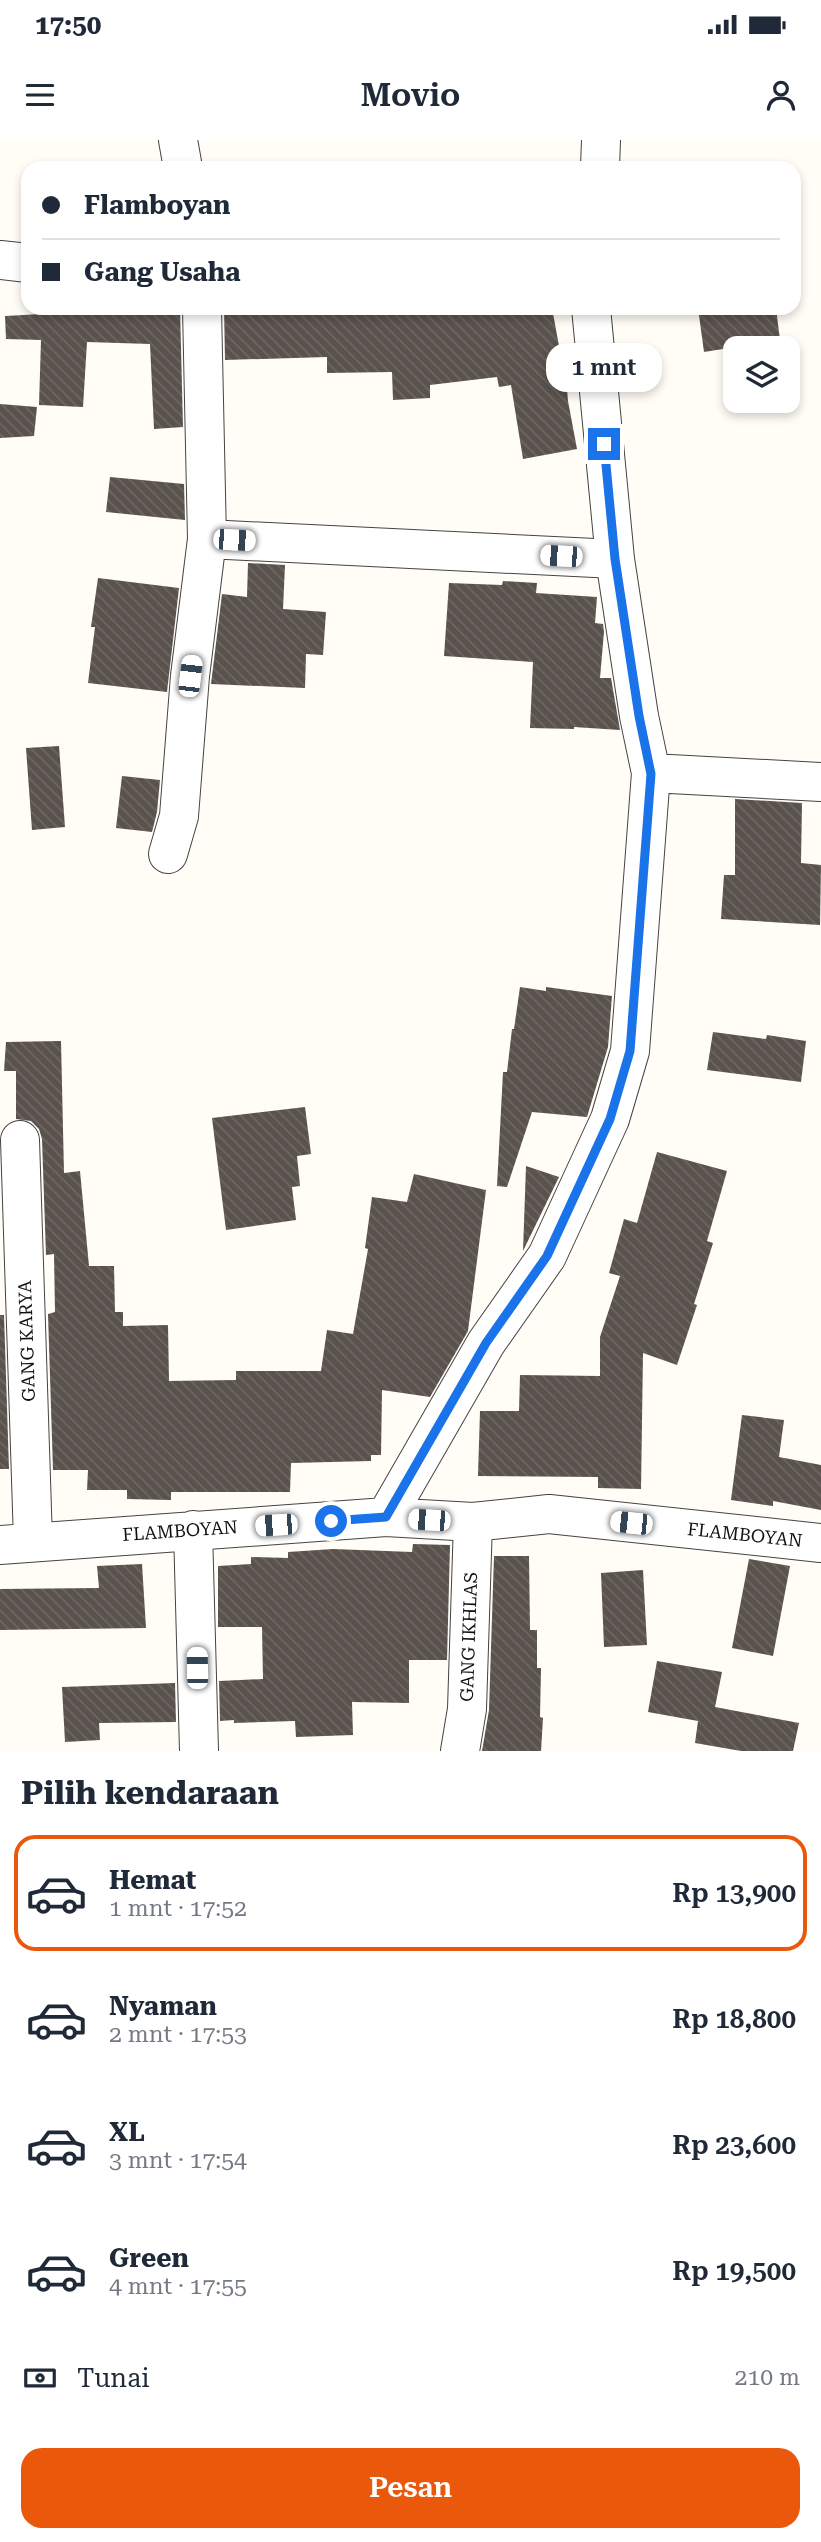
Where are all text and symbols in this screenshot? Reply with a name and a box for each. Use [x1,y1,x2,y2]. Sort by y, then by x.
text: 17:50 [35,10,101,40]
icon: menu [21,76,59,114]
text: Movio [361,76,460,114]
icon: person [762,76,800,114]
text: Flamboyan [84,190,231,220]
text: Gang Usaha [84,257,241,287]
map controls [723,336,800,413]
button: layers [723,336,800,413]
callout: 1 mnt [546,342,662,392]
text: 1 mnt [572,354,636,381]
route end [588,428,620,460]
car [213,528,256,552]
car [540,544,583,568]
car [178,654,203,698]
street label: GANG KARYA [14,1280,39,1402]
route start [315,1505,347,1537]
car [408,1508,451,1532]
car [610,1510,653,1536]
car [255,1513,298,1537]
street label: FLAMBOYAN [121,1516,238,1545]
street label: FLAMBOYAN [686,1518,804,1551]
street label: GANG IKHLAS [456,1572,481,1702]
car [187,1647,208,1689]
text: Pilih kendaraan [21,1774,279,1812]
icon: car [25,1862,88,1925]
text: Hemat [109,1865,196,1895]
text: Rp 13,900 [672,1878,796,1908]
text: 1 mnt · 17:52 [109,1895,247,1922]
icon: car [25,1988,88,2051]
text: Nyaman [109,1991,217,2021]
text: Rp 18,800 [672,2004,796,2034]
text: 2 mnt · 17:53 [109,2021,247,2048]
icon: car [25,2114,88,2177]
text: XL [109,2117,145,2147]
text: Rp 23,600 [672,2130,796,2160]
text: 3 mnt · 17:54 [109,2147,247,2174]
icon: car [25,2240,88,2303]
text: Green [109,2243,189,2273]
text: Rp 19,500 [672,2256,796,2286]
text: 4 mnt · 17:55 [109,2273,247,2300]
icon: cash [21,2359,59,2397]
text: Tunai [77,2363,150,2393]
text: 210 m [735,2364,800,2391]
button: Pesan [21,2448,800,2528]

